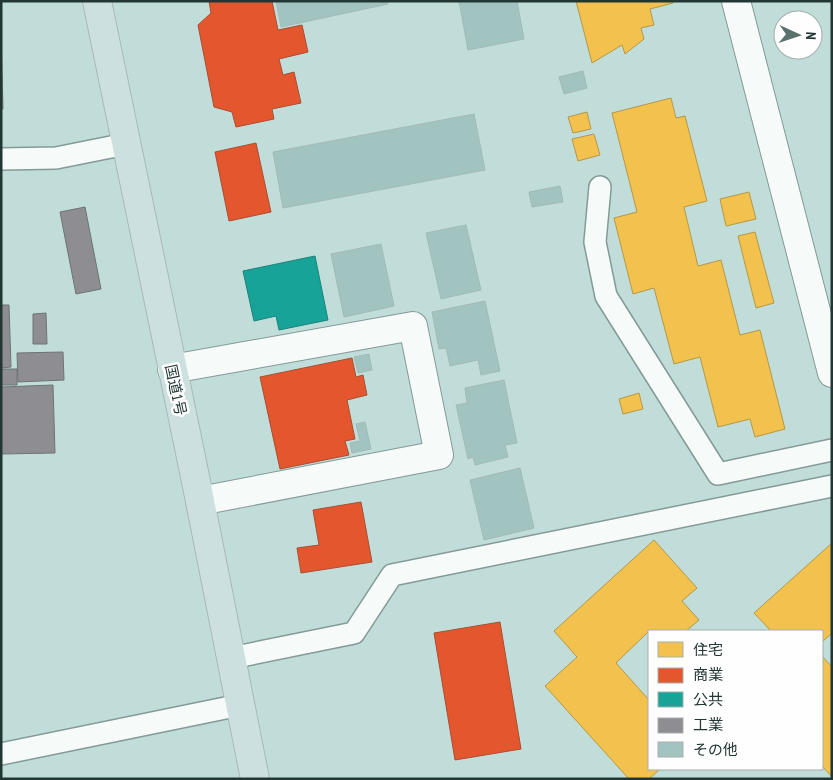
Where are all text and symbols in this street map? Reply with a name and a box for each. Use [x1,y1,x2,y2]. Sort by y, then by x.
north arrow [773,10,823,60]
text: N [802,31,820,40]
street label: 国道1号 [161,363,191,417]
legend [648,630,823,770]
text: 住宅 [693,640,723,659]
text: 商業 [693,665,723,684]
text: 公共 [693,690,723,709]
text: 工業 [693,715,723,734]
text: その他 [693,740,738,759]

